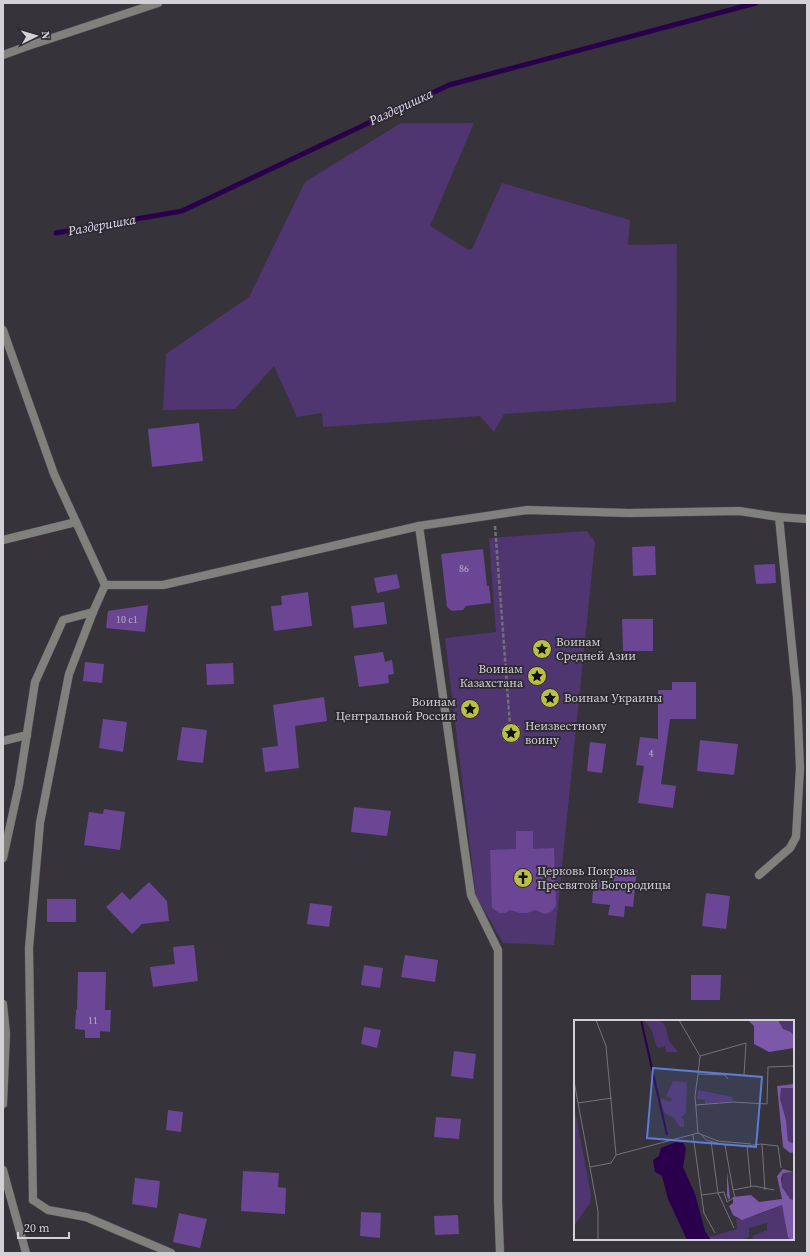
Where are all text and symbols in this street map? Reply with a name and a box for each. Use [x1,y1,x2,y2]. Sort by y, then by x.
north arrow [16,16,56,56]
text: N [38,31,53,40]
water label: Раздеришка [365,85,436,130]
water label: Раздеришка [66,211,137,239]
house number: 86 [459,562,469,575]
house number: 10 с1 [116,613,138,626]
place label: Воинам Средней Азии [556,634,636,664]
place icon: Воинам Средней Азии [531,638,553,660]
place label: Воинам Казахстана [460,661,524,691]
place icon: Воинам Казахстана [526,665,548,687]
place icon: Воинам Украины [539,687,561,709]
place label: Воинам Украины [564,690,662,706]
place label: Воинам Центральной России [336,694,456,724]
place icon: Воинам Центральной России [459,698,481,720]
place label: Неизвестному воину [525,718,607,748]
place icon: Неизвестному воину [500,722,522,744]
house number: 4 [649,747,654,760]
place label: Церковь Покрова Пресвятой Богородицы [537,863,671,893]
church icon: Церковь Покрова Пресвятой Богородицы [512,867,534,889]
house number: 11 [88,1014,98,1027]
inset map [574,1020,794,1240]
scale bar [18,1214,69,1240]
text: 20 m [24,1220,50,1236]

